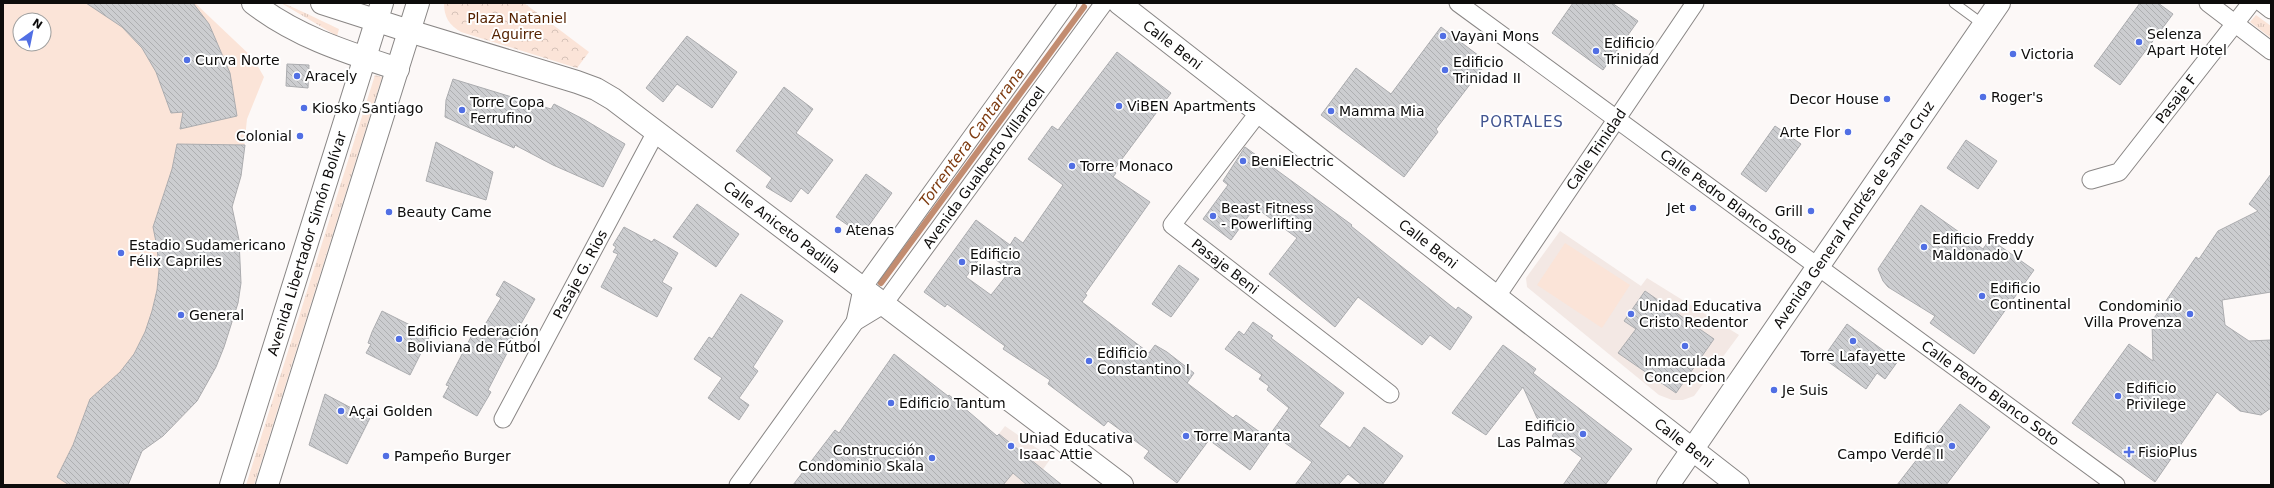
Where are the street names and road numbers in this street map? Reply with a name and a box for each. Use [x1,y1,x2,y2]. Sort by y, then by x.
street label: Calle Beni [1140,17,1205,73]
street label: Pasaje F [2152,71,2200,126]
street label: Avenida Gualberto Villarroel [919,84,1048,251]
street label: Avenida General Andrés de Santa Cruz [1770,98,1937,331]
street label: Calle Trinidad [1563,106,1629,193]
street label: Avenida Libertador Simón Bolívar [264,129,349,358]
street label: Calle Pedro Blanco Soto [1657,146,1801,257]
street label: Calle Aniceto Padilla [721,178,843,276]
street label: Calle Beni [1396,216,1461,272]
street label: Pasaje G. Rios [550,227,610,322]
street label: Pasaje Beni [1189,235,1262,297]
street label: Calle Pedro Blanco Soto [1919,337,2062,449]
street label: Calle Beni [1651,415,1717,471]

